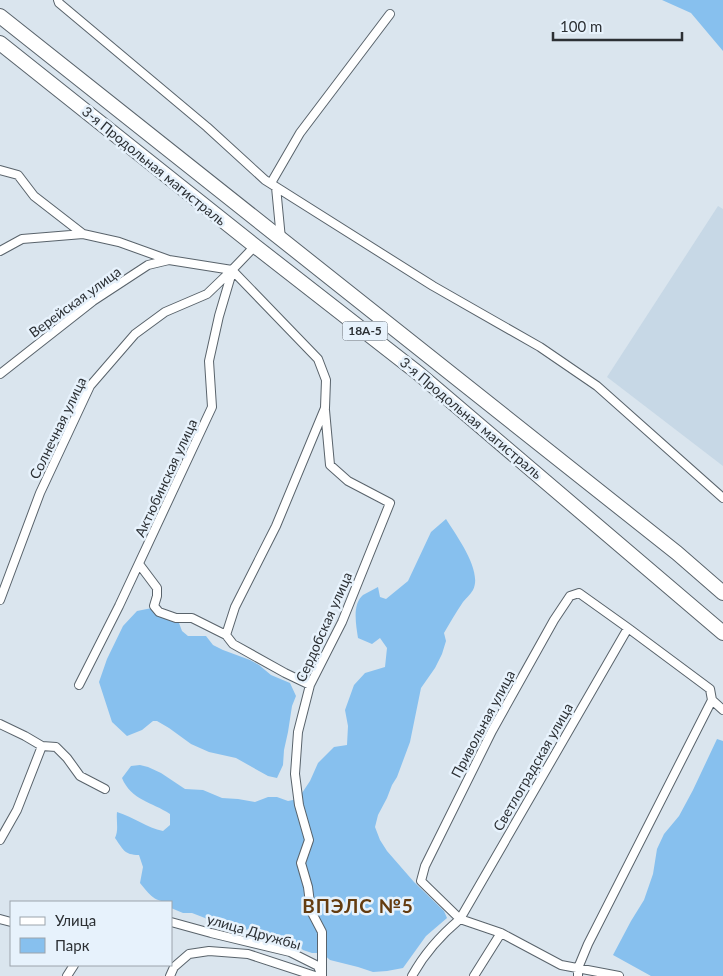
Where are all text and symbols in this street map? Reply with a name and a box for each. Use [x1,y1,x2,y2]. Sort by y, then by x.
scale bar [553,10,682,42]
text: 100 m [560,17,602,35]
street label: 3-я Продольная магистраль [79,102,230,229]
street label: Верейская улица [26,263,124,341]
road number: 18А-5 [342,322,388,341]
street label: 3-я Продольная магистраль [397,353,546,482]
street label: Солнечная улица [26,374,90,481]
street label: Актюбинская улица [131,416,200,540]
street label: Сердобская улица [292,569,355,684]
street label: Привольная улица [447,667,518,780]
street label: Светлоградская улица [489,700,576,834]
district label: ВПЭЛС №5 [302,894,414,917]
legend [10,901,172,966]
street label: улица Дружбы [205,910,303,953]
text: Улица [55,911,96,929]
text: Парк [55,936,90,954]

